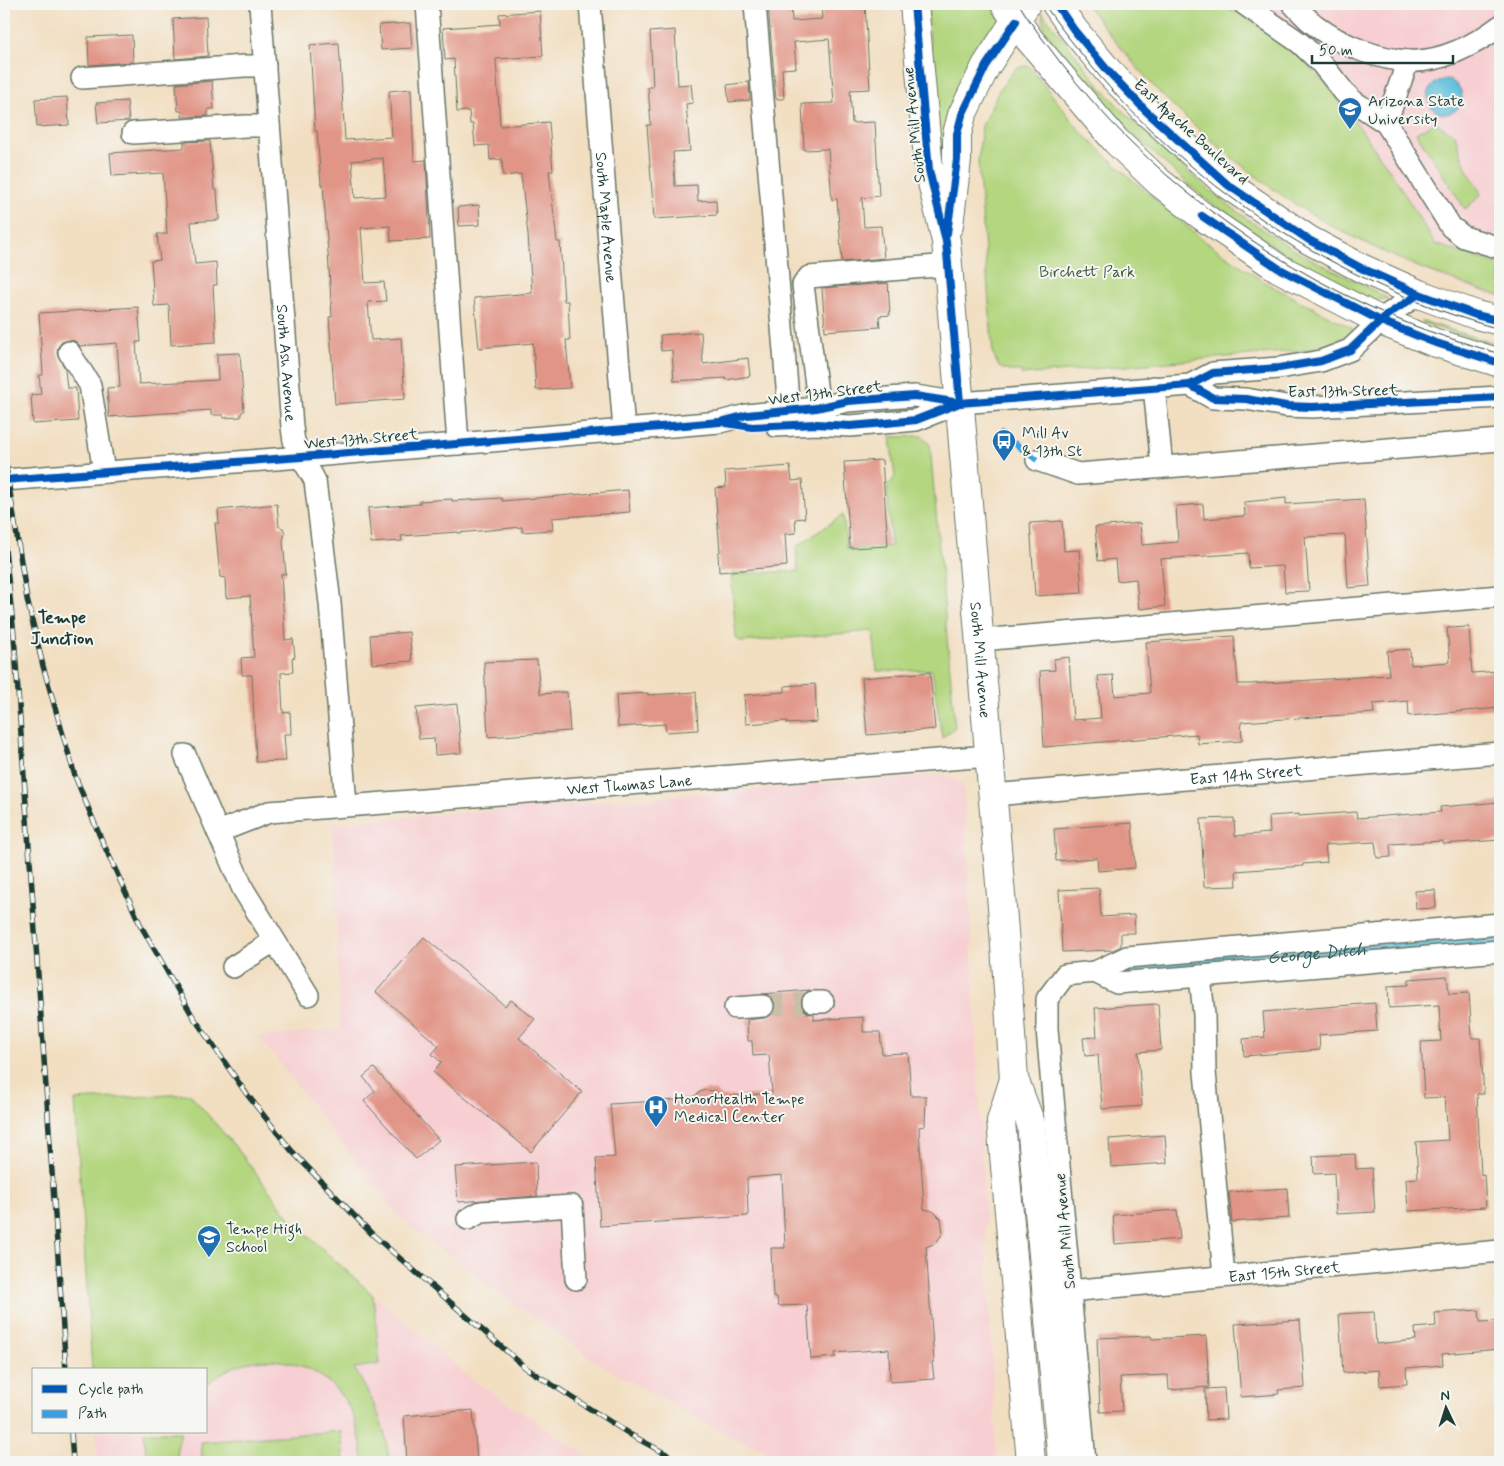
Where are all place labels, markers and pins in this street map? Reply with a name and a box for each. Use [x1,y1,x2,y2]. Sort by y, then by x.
place label: Arizona State University [1368,91,1465,130]
school or university icon: Arizona State University [1337,96,1363,130]
place label: Mill Av & 13th St [1022,423,1082,462]
bus stop icon: Mill Av & 13th St [991,428,1017,462]
place label: HonorHealth Tempe Medical Center [674,1089,804,1128]
hospital icon: HonorHealth Tempe Medical Center [643,1094,669,1128]
place label: Tempe High School [226,1219,302,1258]
school or university icon: Tempe High School [196,1224,222,1258]

